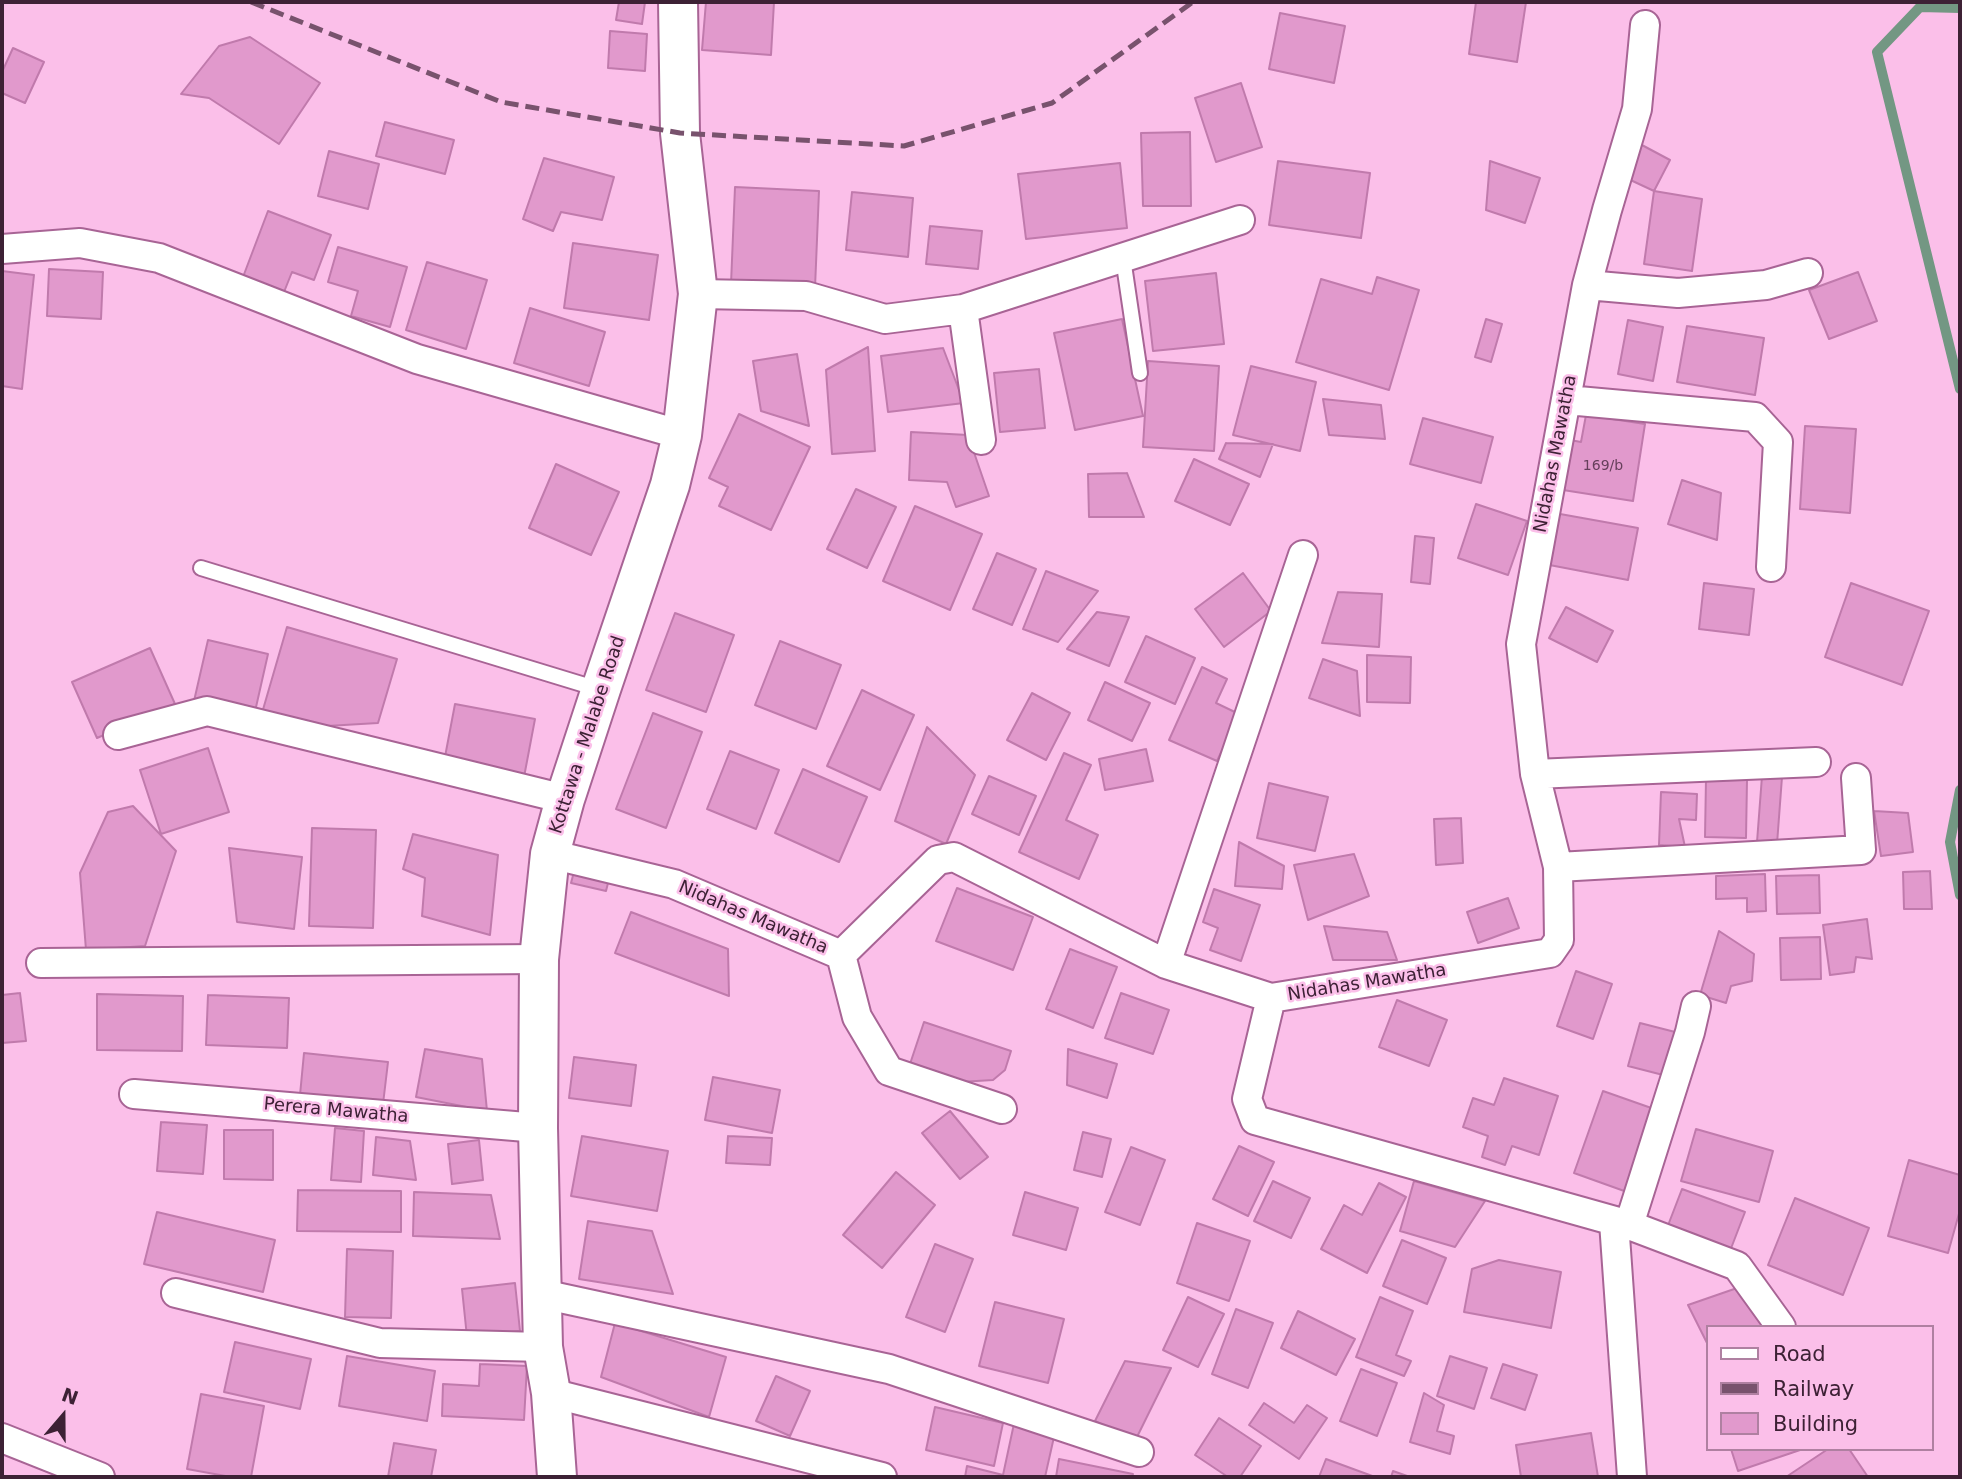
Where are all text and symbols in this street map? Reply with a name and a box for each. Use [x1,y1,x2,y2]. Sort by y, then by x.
street label: Nidahas Mawatha [1530,373,1582,535]
house number: 169/b [1583,458,1623,474]
street label: Kottawa - Malabe Road [546,633,630,837]
street label: Nidahas Mawatha [675,877,831,959]
street label: Nidahas Mawatha [1286,960,1448,1006]
street label: Perera Mawatha [263,1094,409,1128]
legend [1706,1325,1934,1451]
text: Road [1773,1342,1826,1366]
text: Railway [1773,1377,1854,1401]
north arrow [28,1381,98,1451]
text: N [59,1383,81,1409]
text: Building [1773,1412,1858,1436]

